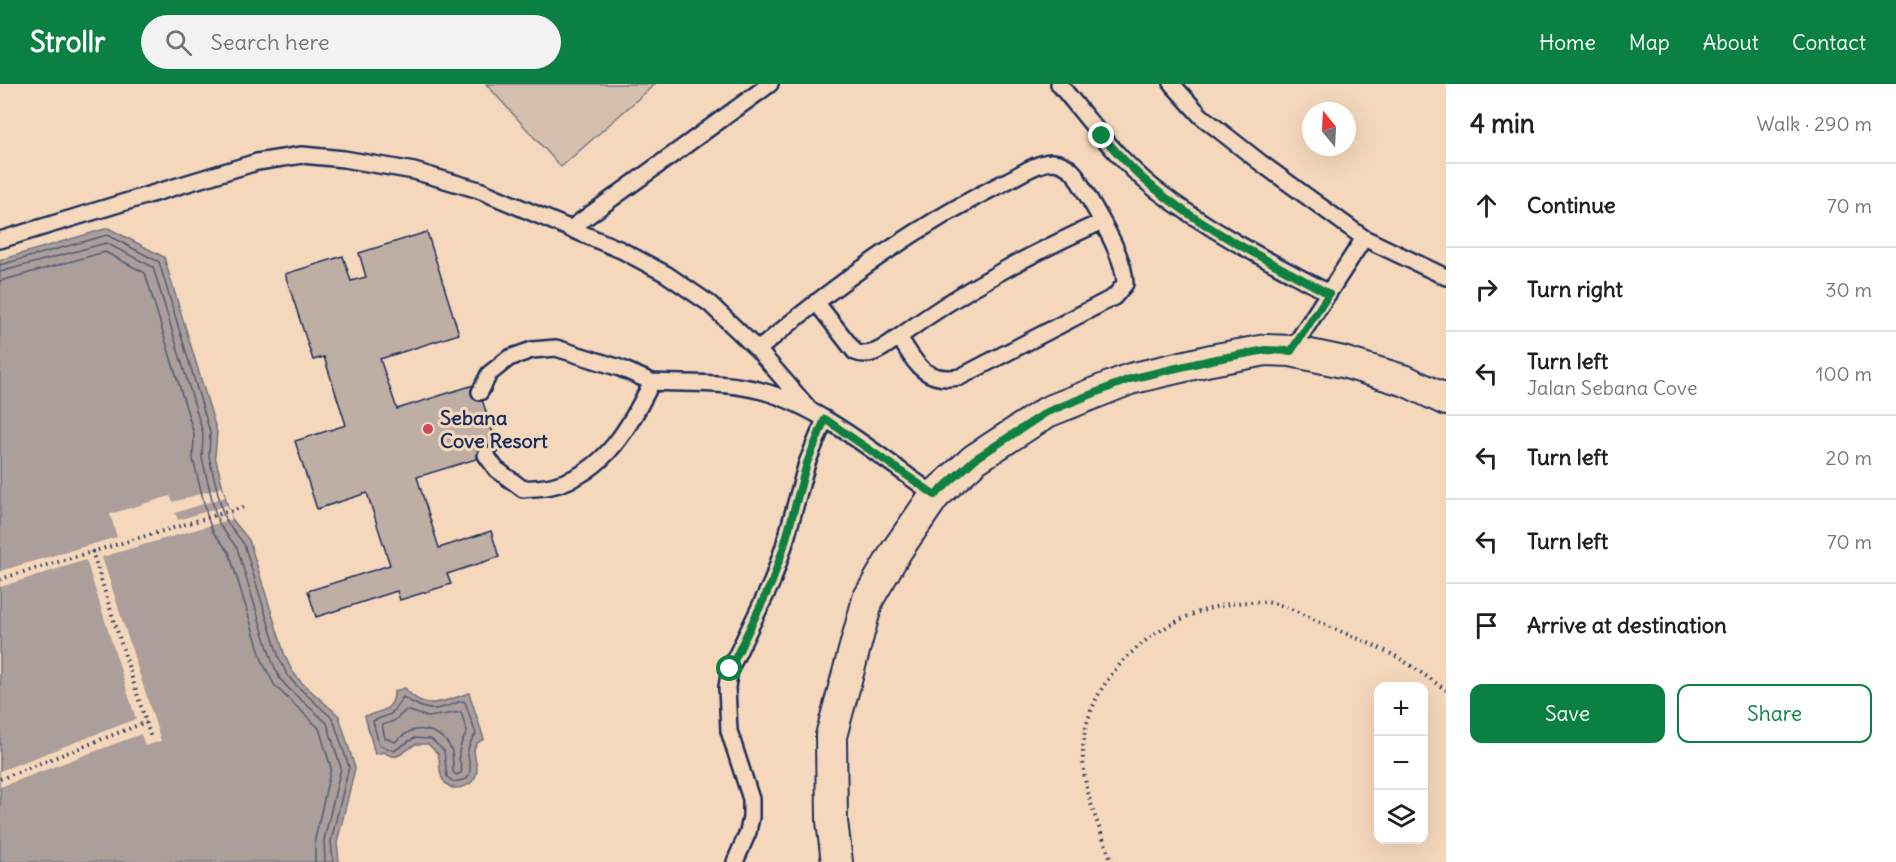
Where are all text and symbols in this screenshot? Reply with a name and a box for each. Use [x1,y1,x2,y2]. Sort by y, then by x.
search box [141,15,561,69]
text: Strollr [30,24,105,60]
icon: search [162,26,195,59]
text: Search here [210,28,330,56]
text: Home [1539,29,1596,56]
text: Map [1629,29,1670,56]
text: About [1703,29,1759,56]
text: Contact [1792,29,1866,56]
north arrow [1302,102,1356,156]
text: 4 min [1470,107,1535,140]
text: Walk · 290 m [1757,111,1872,136]
route end [1088,122,1114,148]
icon: ahead [1470,189,1503,222]
text: Continue [1527,191,1616,219]
text: 70 m [1827,193,1872,218]
icon: right [1470,273,1503,306]
text: Turn right [1527,275,1623,303]
text: 30 m [1825,277,1872,302]
text: Turn left [1527,347,1608,375]
icon: left [1470,357,1503,390]
text: 100 m [1815,361,1872,386]
text: Jalan Sebana Cove [1527,375,1698,400]
place label: Sebana Cove Resort [440,405,548,453]
marker: Sebana Cove Resort [421,422,435,436]
icon: left [1470,441,1503,474]
text: Turn left [1527,443,1608,471]
text: 20 m [1826,445,1872,470]
icon: left [1470,525,1503,558]
text: Turn left [1527,527,1608,555]
text: 70 m [1827,529,1872,554]
icon: arrive [1470,609,1503,642]
text: Arrive at destination [1527,611,1727,639]
route start [716,655,742,681]
map controls [1374,682,1428,844]
button: + [1374,682,1428,736]
button: Save [1470,684,1665,743]
button: Share [1677,684,1872,743]
button: − [1374,736,1428,790]
button: layers [1374,790,1428,844]

